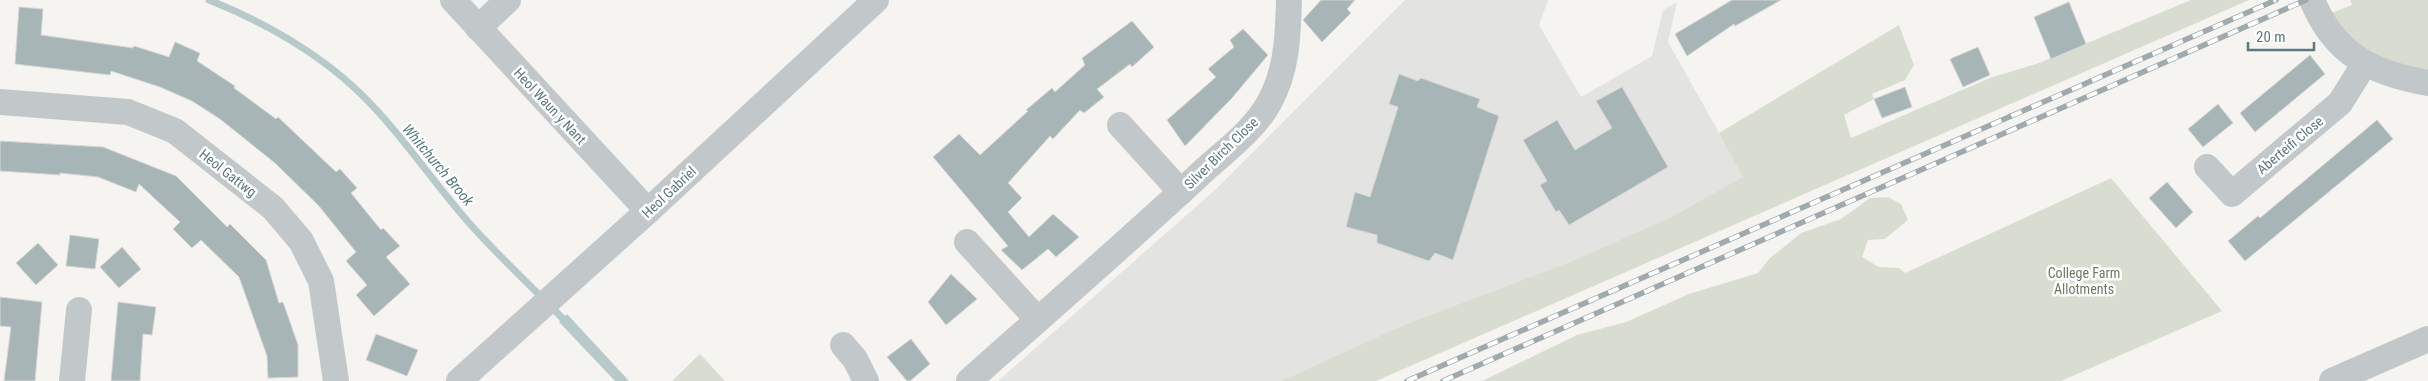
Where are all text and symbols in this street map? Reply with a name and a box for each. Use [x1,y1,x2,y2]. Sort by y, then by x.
scale bar [2248,20,2314,52]
text: 20 m [2256,28,2286,46]
street label: Heol Waun y Nant [511,65,589,147]
street label: Aberteifi Close [2254,112,2327,177]
street label: Silver Birch Close [1181,114,1261,192]
water label: Whitchurch Brook [399,120,478,210]
street label: Heol Gattwg [196,146,260,200]
street label: Heol Gabriel [639,163,699,221]
park label: College Farm Allotments [2048,265,2120,297]

